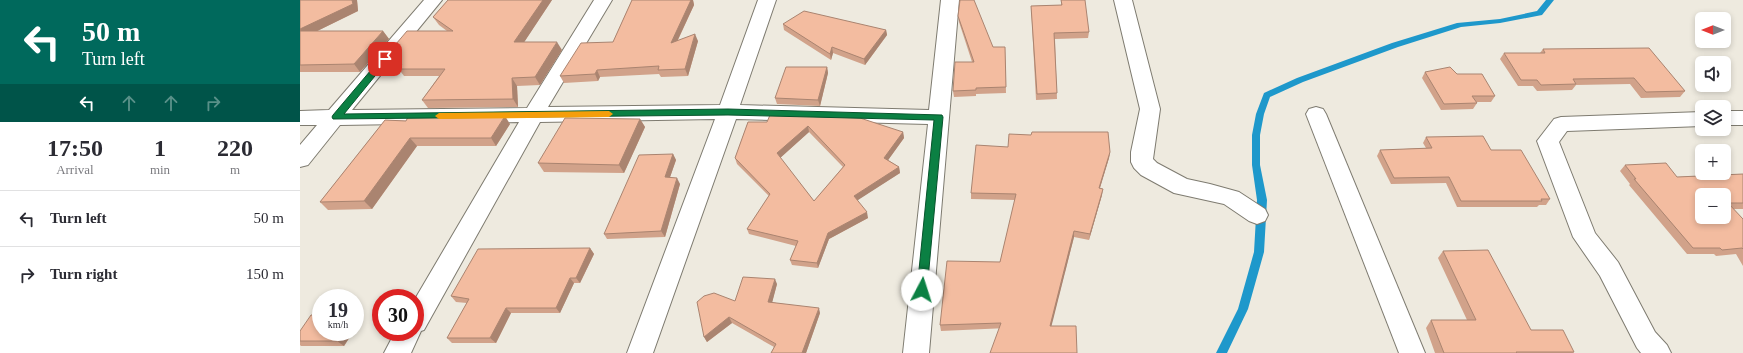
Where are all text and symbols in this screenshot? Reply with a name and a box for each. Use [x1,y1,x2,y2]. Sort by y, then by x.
north arrow [1695,12,1731,48]
map controls [1695,12,1731,224]
icon: left [16,16,68,68]
text: 50 m [82,16,140,47]
pin [368,42,402,76]
icon: arrive [374,48,396,70]
text: Turn left [82,49,145,69]
button: sound [1695,56,1731,92]
icon: left [76,92,98,114]
icon: ahead [118,92,140,114]
icon: ahead [160,92,182,114]
icon: right [202,92,224,114]
button: layers [1695,100,1731,136]
text: 17:50 [47,135,103,161]
text: 1 [154,135,166,161]
text: 220 [217,135,253,161]
button: + [1695,144,1731,180]
text: Arrival [56,162,94,177]
text: min [150,162,170,177]
text: m [230,162,240,177]
button: − [1695,188,1731,224]
icon: left [16,208,38,230]
text: Turn left [50,210,107,226]
text: 50 m [254,210,284,226]
icon: right [16,264,38,286]
text: Turn right [50,266,117,282]
text: 150 m [246,266,284,282]
position arrow [901,269,943,311]
speed limit sign: 30 [372,289,424,341]
text: 19 [328,299,348,321]
text: km/h [328,319,348,330]

